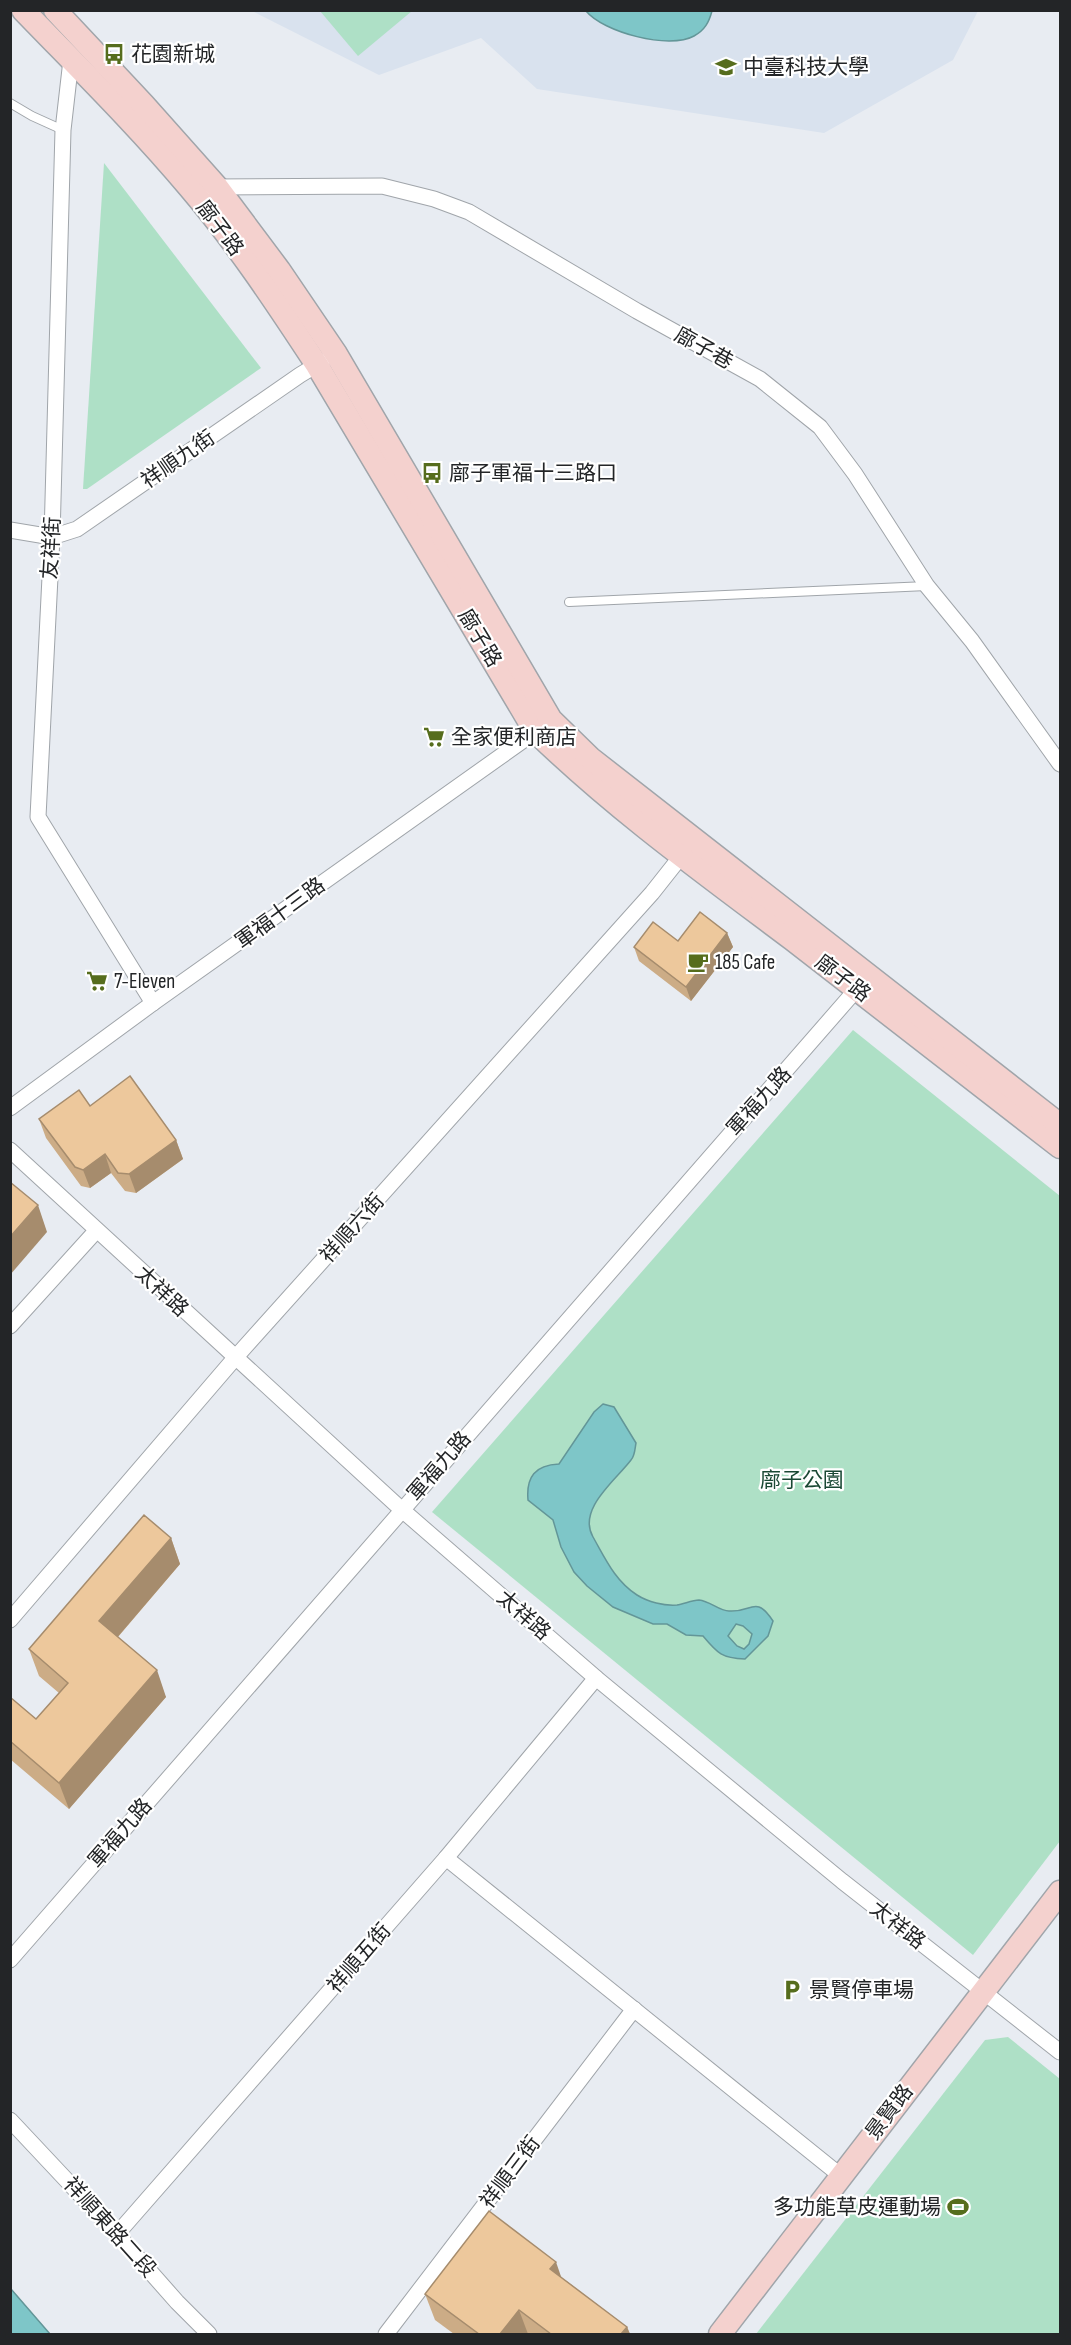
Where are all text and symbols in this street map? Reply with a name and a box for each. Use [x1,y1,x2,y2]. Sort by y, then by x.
bus stop icon: 花園新城 [102,42,126,66]
place label: 花園新城 [131,42,215,67]
school or university icon: 中臺科技大學 [714,55,738,79]
place label: 中臺科技大學 [743,55,869,80]
street label: 廍子路 [191,196,249,261]
street label: 廍子巷 [670,322,737,375]
street label: 祥順九街 [137,425,220,494]
bus stop icon: 廍子軍福十三路口 [420,461,444,485]
place label: 廍子軍福十三路口 [449,461,617,486]
street label: 友祥街 [37,516,66,580]
street label: 廍子路 [453,605,507,672]
supermarket icon: 全家便利商店 [422,725,446,749]
place label: 全家便利商店 [451,725,577,750]
street label: 軍福十三路 [230,872,330,954]
street label: 廍子路 [810,949,875,1007]
cafe icon: 185 Cafe [686,950,710,974]
place label: 185 Cafe [715,950,775,975]
supermarket icon: 7-Eleven [85,969,109,993]
place label: 7-Eleven [114,969,175,994]
street label: 軍福九路 [722,1062,797,1141]
street label: 祥順六街 [315,1189,390,1268]
street label: 太祥路 [130,1261,193,1322]
street label: 軍福九路 [402,1426,476,1506]
park label: 廍子公園 [760,1468,844,1493]
street label: 太祥路 [492,1585,556,1645]
street label: 軍福九路 [83,1793,157,1873]
street label: 太祥路 [865,1896,930,1955]
street label: 祥順五街 [322,1918,396,1998]
parking icon: 景賢停車場 [780,1978,804,2002]
place label: 景賢停車場 [809,1978,914,2003]
street label: 景賢路 [860,2080,918,2145]
street label: 祥順三街 [475,2131,546,2213]
street label: 祥順東路二段 [58,2172,161,2283]
place label: 多功能草皮運動場 [773,2195,941,2220]
sports icon: 多功能草皮運動場 [946,2195,970,2219]

